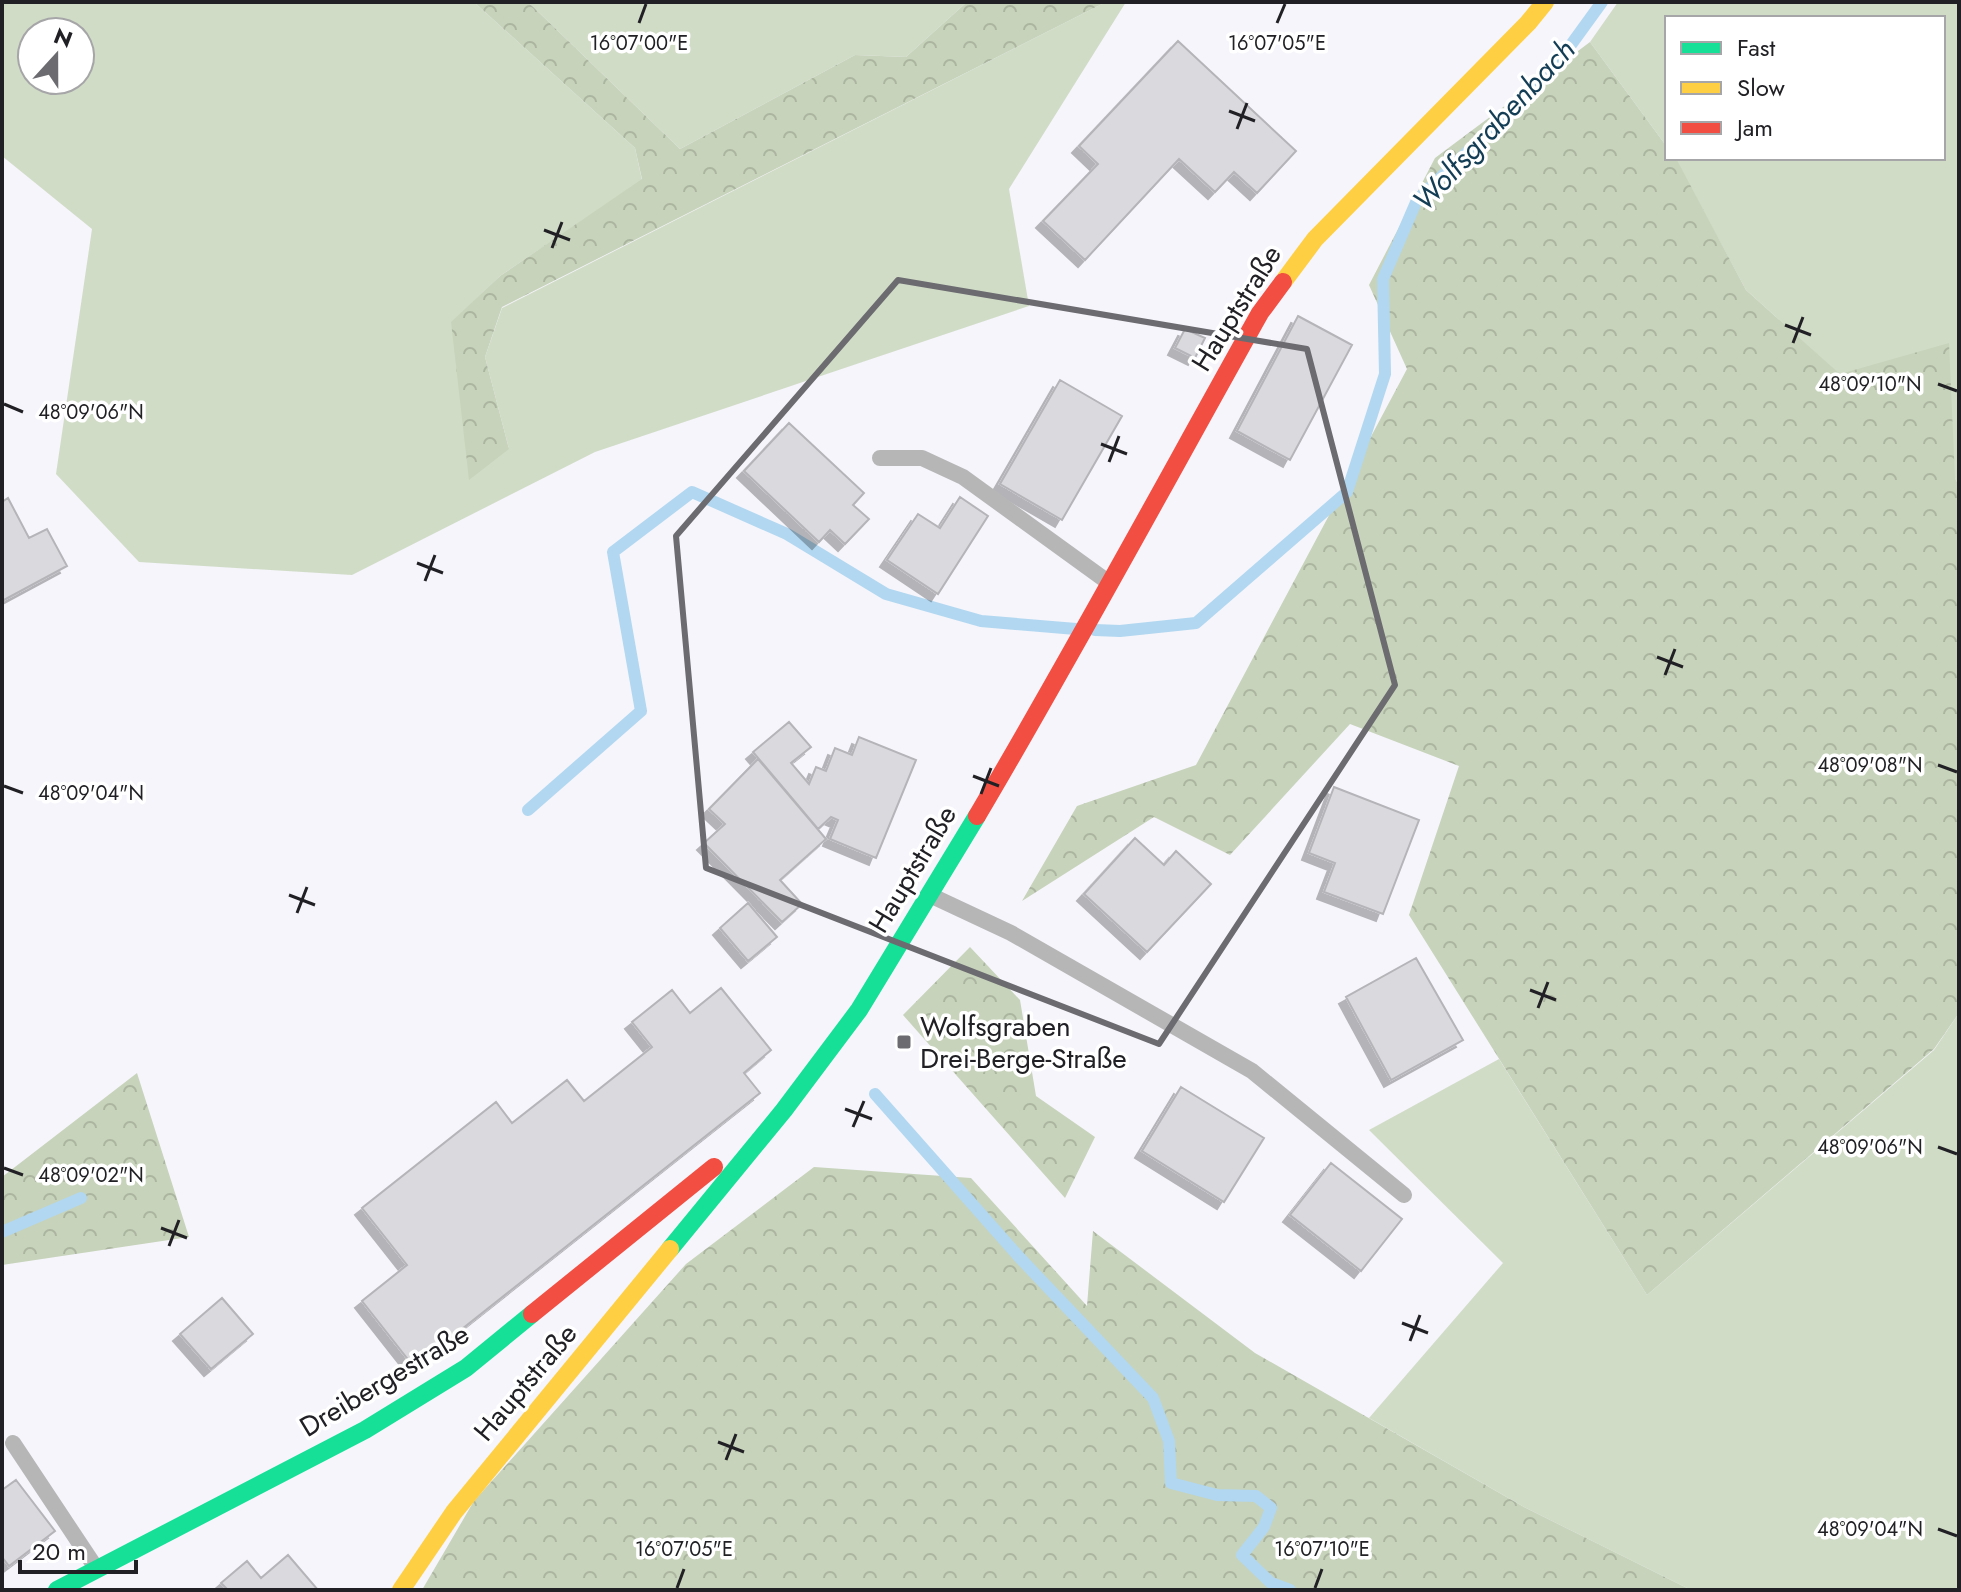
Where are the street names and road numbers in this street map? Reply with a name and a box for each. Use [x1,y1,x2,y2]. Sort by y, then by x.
street label: Hauptstraße [1181,237,1291,379]
street label: Hauptstraße [858,798,967,941]
street label: Dreibergestraße [292,1314,477,1447]
street label: Hauptstraße [464,1315,587,1450]

